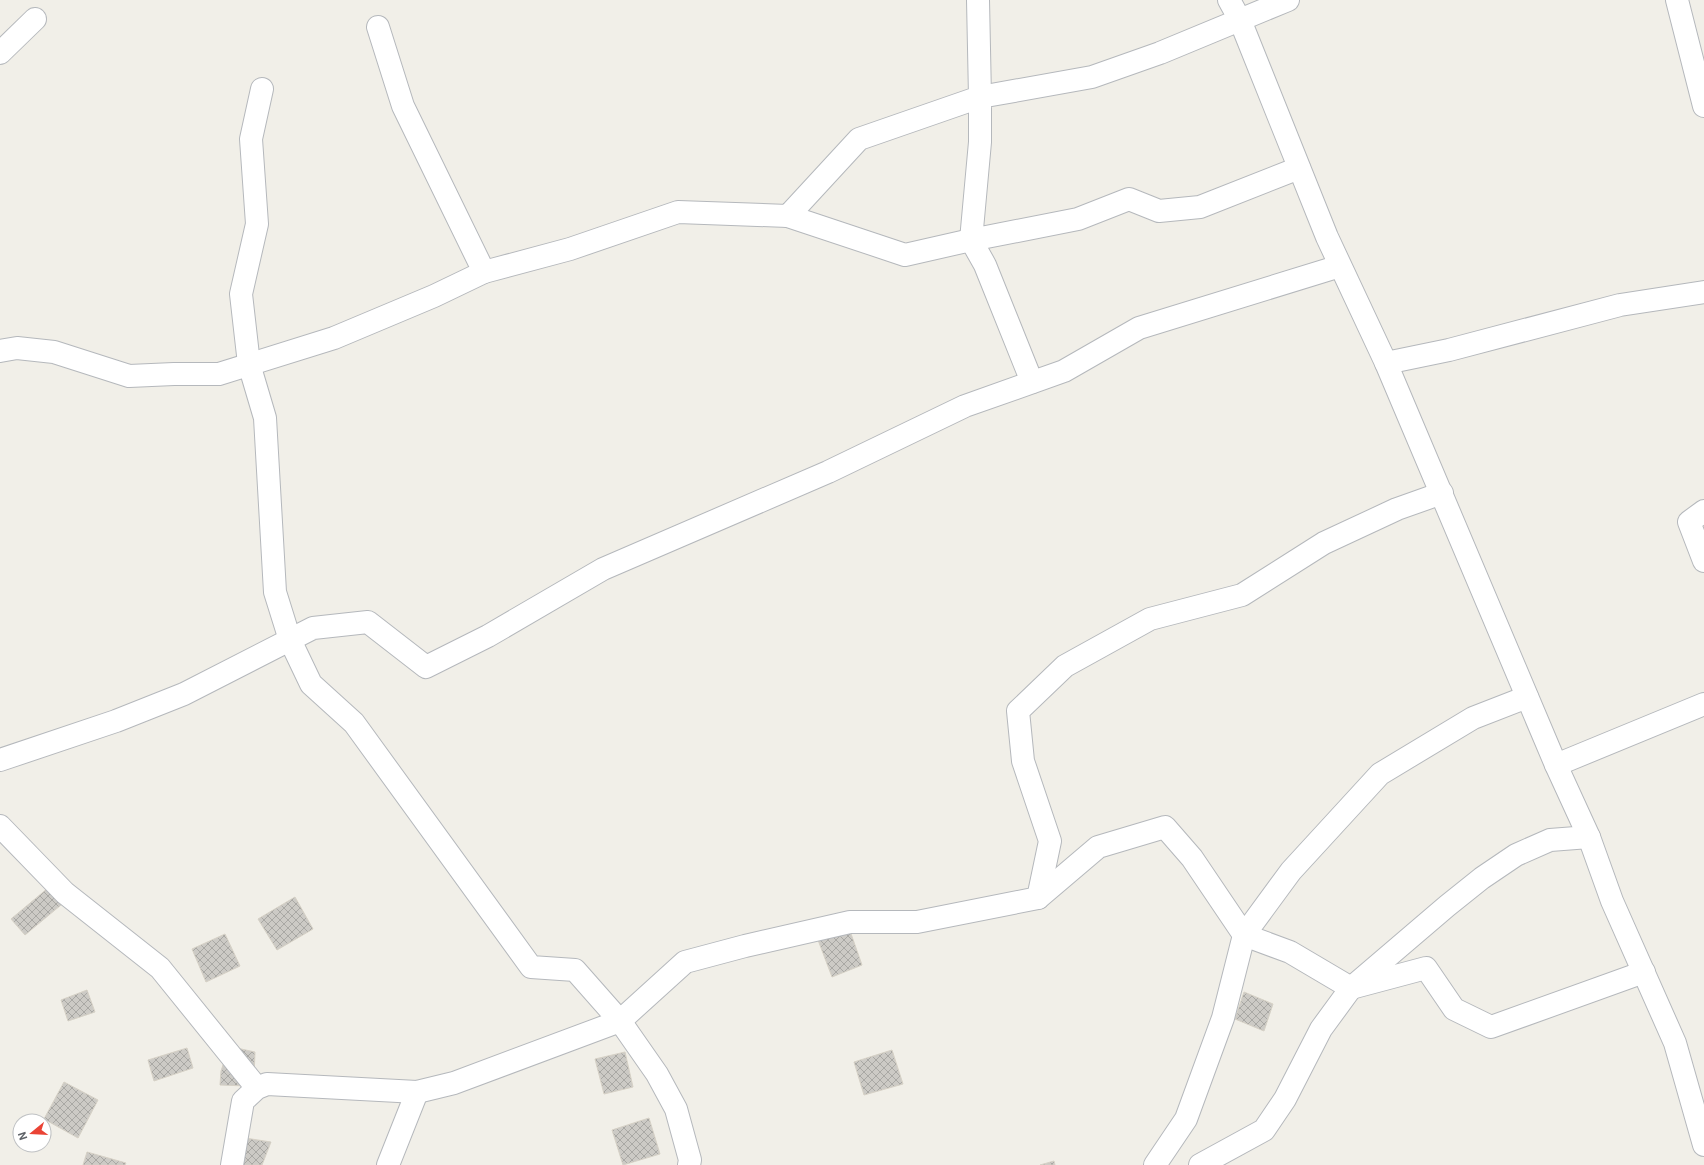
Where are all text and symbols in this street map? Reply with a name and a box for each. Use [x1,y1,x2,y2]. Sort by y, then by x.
north arrow [12,1113,52,1153]
text: N [16,1130,30,1142]

